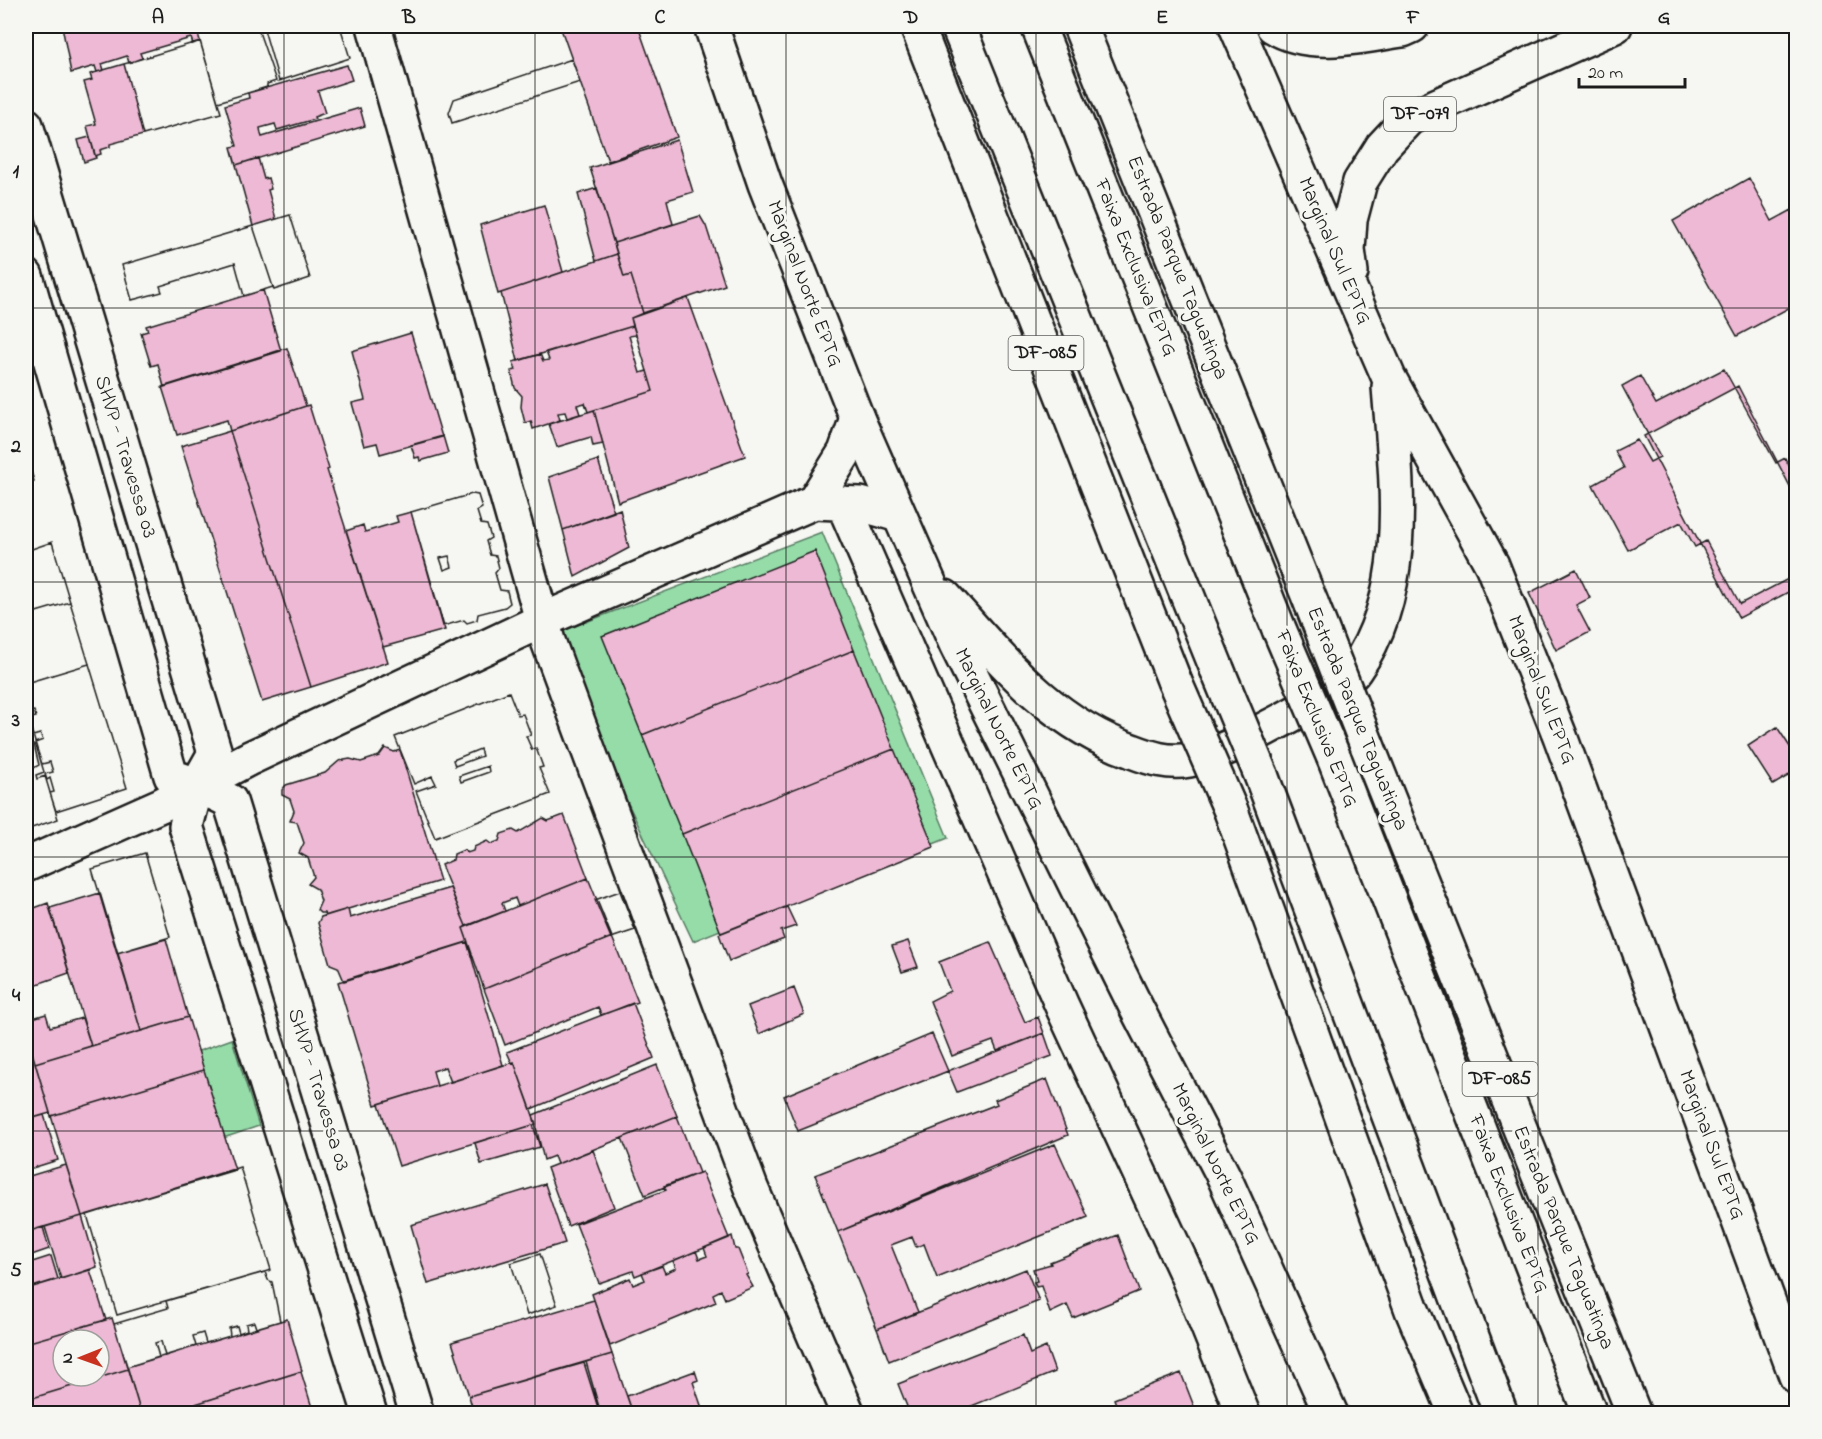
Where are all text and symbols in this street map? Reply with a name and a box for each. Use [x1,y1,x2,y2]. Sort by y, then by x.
text: A [152,4,164,33]
text: B [401,4,416,33]
text: C [655,4,666,33]
text: D [903,4,918,33]
text: E [1156,4,1168,33]
text: F [1406,4,1420,33]
text: G [1658,4,1671,33]
scale bar [1579,51,1686,89]
text: 20 m [1588,61,1623,87]
road number: DF-079 [1384,97,1456,131]
street label: Estrada Parque Taguatinga [1116,152,1236,385]
text: 1 [13,158,20,187]
street label: Marginal Sul EPTG [1288,173,1379,330]
street label: Faixa Exclusiva EPTG [1085,174,1184,361]
street label: Marginal Norte EPTG [757,196,850,372]
road number: DF-085 [1008,336,1084,370]
street label: SHVP - Travessa 03 [86,372,164,542]
text: 2 [10,433,21,462]
street label: Estrada Parque Taguatinga [1296,603,1416,836]
street label: Marginal Sul EPTG [1497,611,1583,770]
street label: Faixa Exclusiva EPTG [1266,625,1365,812]
street label: Marginal Norte EPTG [944,643,1050,816]
text: 3 [11,707,20,736]
text: 4 [12,982,21,1011]
street label: SHVP - Travessa 03 [279,1005,357,1175]
road number: DF-085 [1462,1062,1538,1096]
street label: Marginal Sul EPTG [1668,1066,1752,1225]
street label: Marginal Norte EPTG [1161,1078,1267,1251]
street label: Faixa Exclusiva EPTG [1460,1109,1556,1298]
street label: Estrada Parque Taguatinga [1502,1122,1622,1355]
text: 5 [10,1257,22,1286]
north arrow [51,1328,111,1388]
text: N [56,1352,80,1364]

